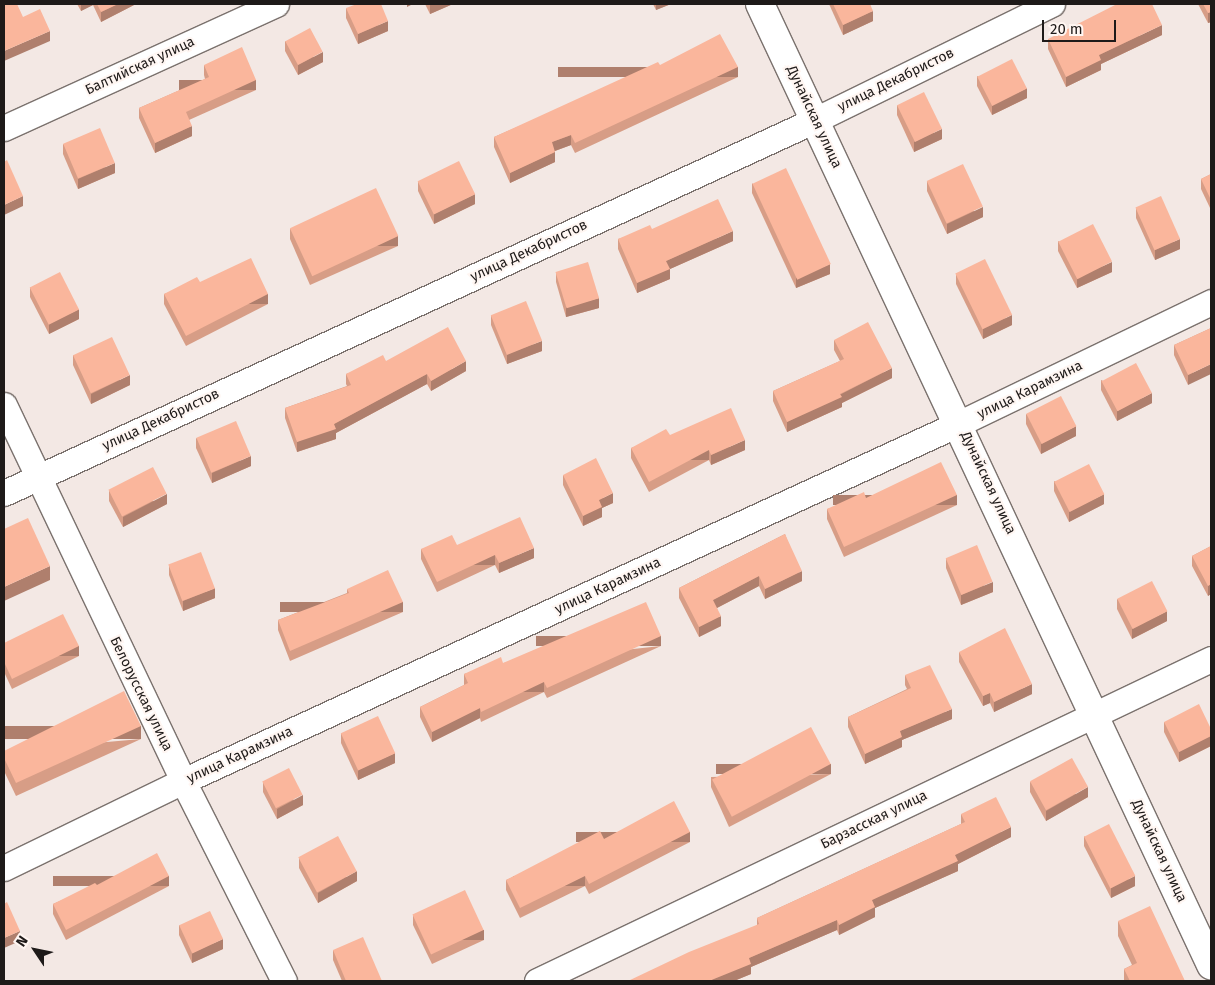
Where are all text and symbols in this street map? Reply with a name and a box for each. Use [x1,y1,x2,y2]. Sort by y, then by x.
scale bar [1045,10,1119,42]
text: 20 m [1050,20,1083,38]
street label: Балтийская улица [83,33,197,99]
street label: улица Декабристов [835,45,957,115]
street label: Дунайская улица [783,63,845,171]
street label: улица Декабристов [468,217,590,285]
street label: улица Карамзина [975,357,1085,423]
street label: улица Декабристов [100,386,222,454]
street label: Дунайская улица [957,429,1019,537]
street label: улица Карамзина [552,554,664,618]
street label: Белорусская улица [106,634,176,754]
street label: улица Карамзина [184,723,296,787]
street label: Барзасская улица [818,787,930,853]
street label: Дунайская улица [1128,797,1190,905]
north arrow [10,925,60,975]
text: N [12,933,32,950]

